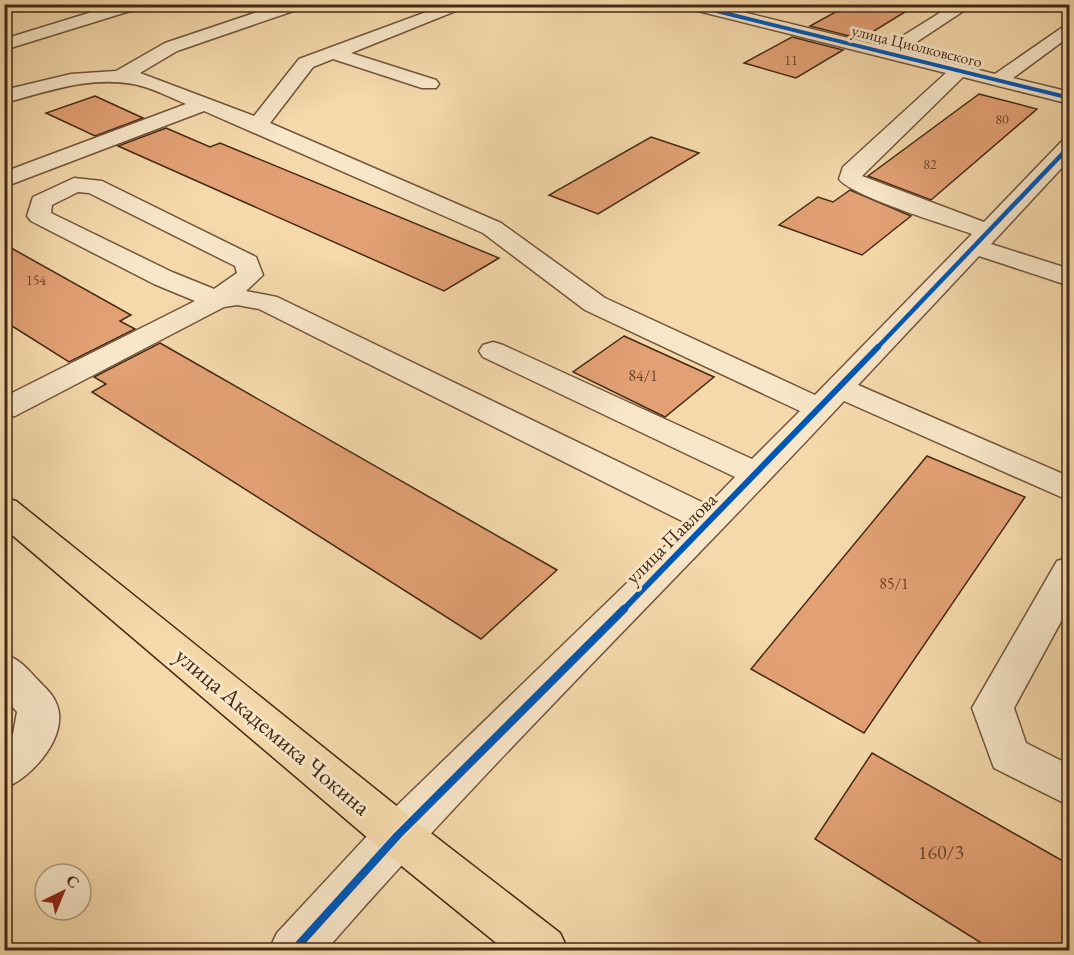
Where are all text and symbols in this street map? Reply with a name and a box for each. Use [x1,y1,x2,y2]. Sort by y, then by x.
street label: улица Циолковского [850,20,985,72]
house number: 11 [784,51,798,69]
house number: 80 [995,110,1009,128]
house number: 82 [923,155,937,173]
house number: 154 [26,271,46,289]
house number: 84/1 [628,365,658,386]
street label: улица Павлова [620,487,722,589]
house number: 85/1 [879,573,909,594]
street label: улица Академика Чокина [169,640,377,822]
house number: 160/3 [918,839,964,865]
north arrow [33,862,93,922]
text: С [62,870,84,893]

